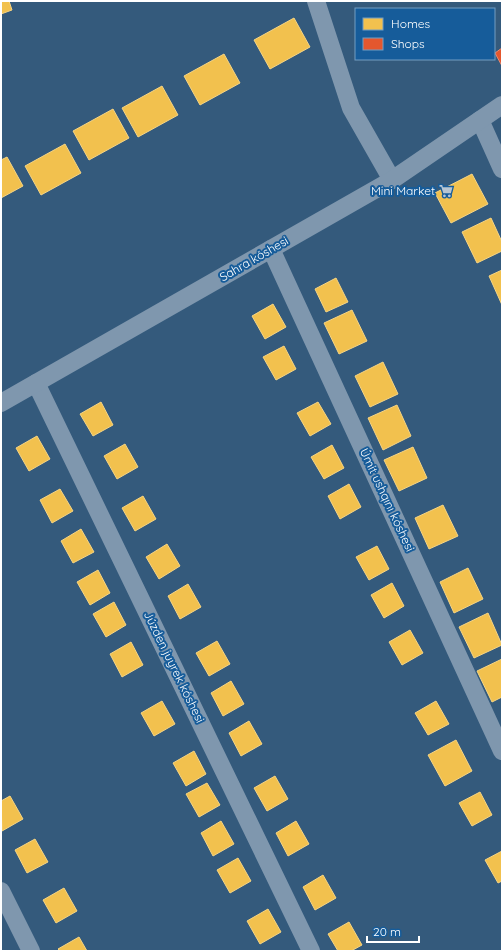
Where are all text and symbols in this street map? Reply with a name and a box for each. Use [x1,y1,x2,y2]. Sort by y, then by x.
legend [355,8,495,60]
text: Homes [391,16,431,31]
text: Shops [391,36,425,51]
place label: Mini Market [371,183,435,198]
supermarket icon: Mini Market [438,183,454,199]
street label: Sahra kóshesi [217,233,291,284]
street label: Úmit ushqını kóshesi [357,446,418,554]
street label: Júzden juyrek kóshesi [141,608,208,725]
scale bar [367,918,419,944]
text: 20 m [373,924,401,939]

